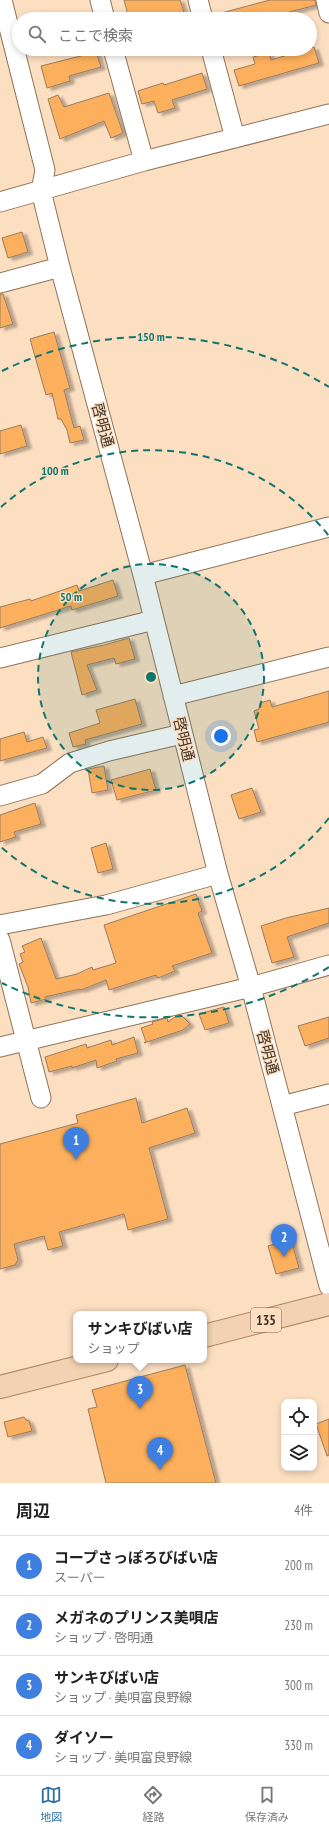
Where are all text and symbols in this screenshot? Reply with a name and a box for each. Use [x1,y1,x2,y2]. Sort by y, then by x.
search box [12,12,317,56]
icon: search [26,23,48,45]
text: ここで検索 [58,26,133,45]
text: 150 m [137,329,165,344]
street label: 啓明通 [88,401,118,449]
text: 100 m [41,463,69,478]
text: 50 m [60,589,82,604]
centre of rings [144,670,158,684]
street label: 啓明通 [169,715,199,763]
your location [211,726,231,746]
street label: 啓明通 [253,1028,283,1076]
pin: 1 [63,1127,89,1160]
pin: 2 [271,1224,297,1257]
road number: 135 [251,1308,281,1332]
popup [73,1311,207,1363]
text: サンキびばい店 [87,1319,193,1338]
text: ショップ [87,1340,140,1357]
pin: 3 [127,1376,153,1409]
map controls [281,1399,317,1471]
button: locate [281,1399,317,1435]
button: layers [281,1435,317,1471]
pin: 4 [147,1437,173,1470]
text: 周辺 [16,1500,50,1522]
text: 4件 [294,1502,313,1519]
text: コープさっぽろびばい店 [54,1548,218,1567]
text: 1 [26,1557,32,1574]
text: 200 m [284,1557,313,1574]
text: スーパー [54,1569,106,1586]
text: メガネのプリンス美唄店 [54,1608,219,1627]
text: 2 [26,1617,32,1634]
text: 230 m [284,1617,313,1634]
text: ショップ · 啓明通 [54,1629,153,1646]
text: サンキびばい店 [54,1668,159,1687]
text: 3 [26,1677,32,1694]
text: 300 m [284,1677,313,1694]
text: ショップ · 美唄富良野線 [54,1689,192,1706]
text: ダイソー [54,1728,114,1747]
text: 4 [26,1737,32,1754]
text: 330 m [284,1737,313,1754]
text: ショップ · 美唄富良野線 [54,1749,192,1766]
tab: 地図 [40,1784,62,1824]
tab: 経路 [142,1784,164,1824]
tab: 保存済み [245,1784,289,1824]

